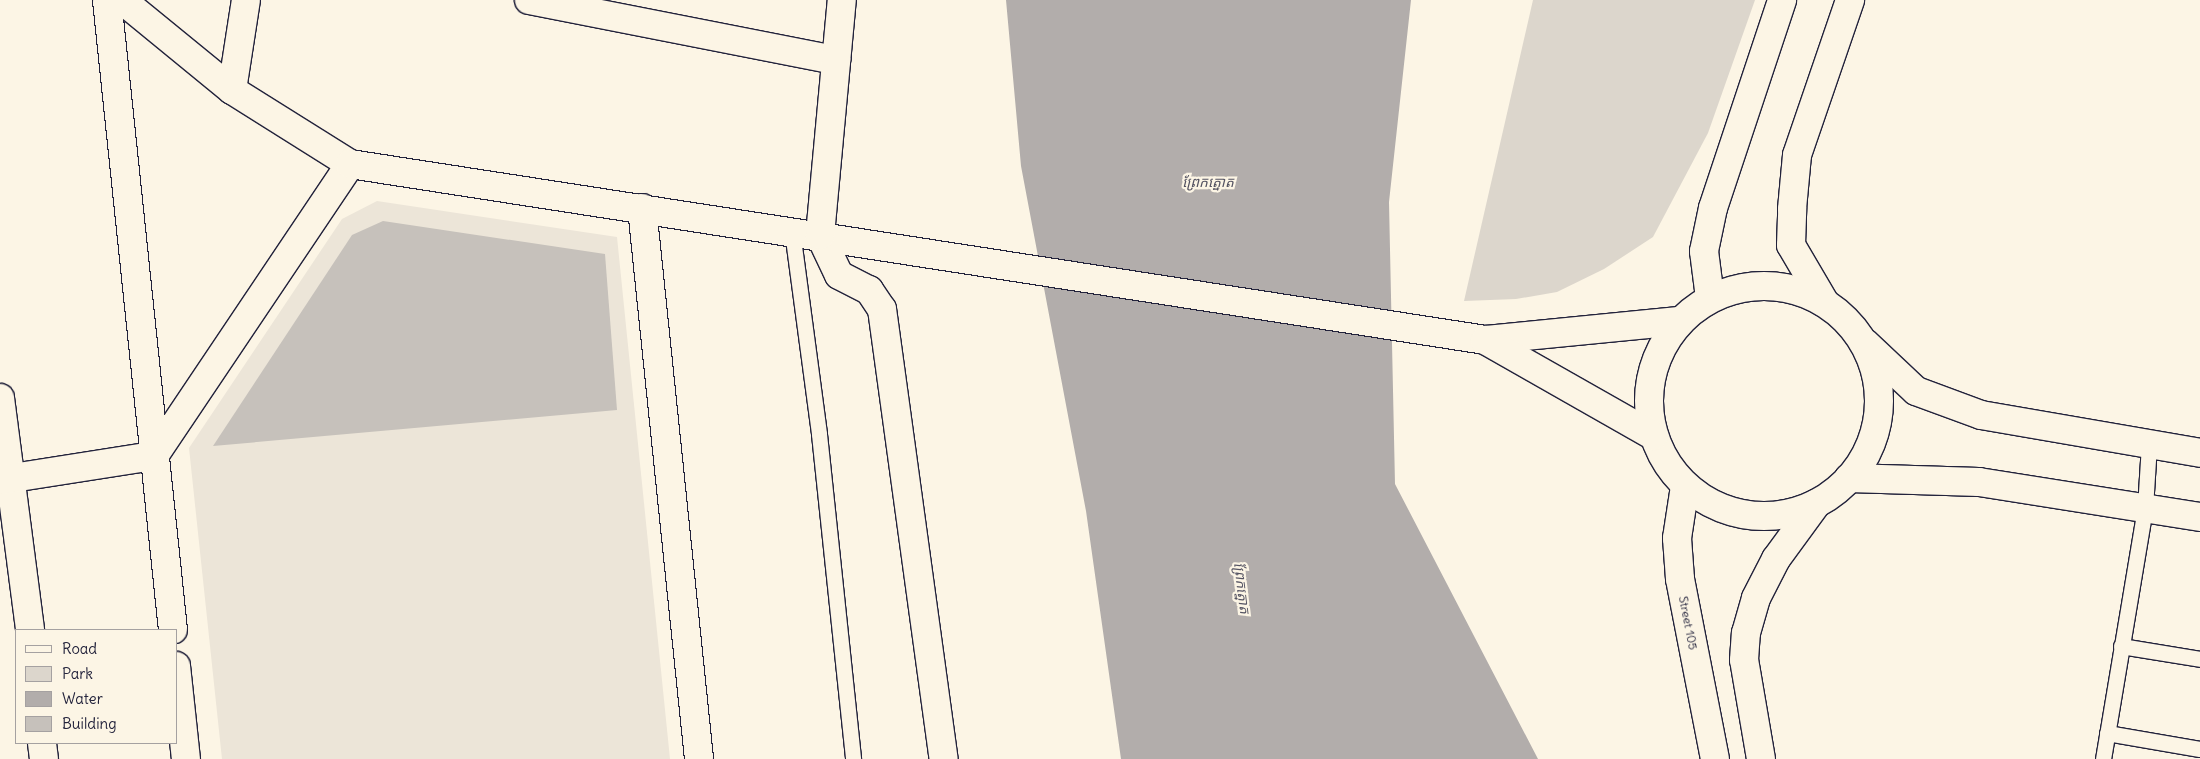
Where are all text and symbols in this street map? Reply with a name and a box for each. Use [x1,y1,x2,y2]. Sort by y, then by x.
water label: ព្រែកត្នោត [1182,174,1234,190]
water label: ព្រែកត្នោត [1231,561,1253,615]
street label: Street 105 [1676,595,1700,651]
legend [15,629,178,744]
text: Road [62,639,97,658]
text: Park [62,664,93,683]
text: Water [62,689,103,708]
text: Building [62,714,117,733]

